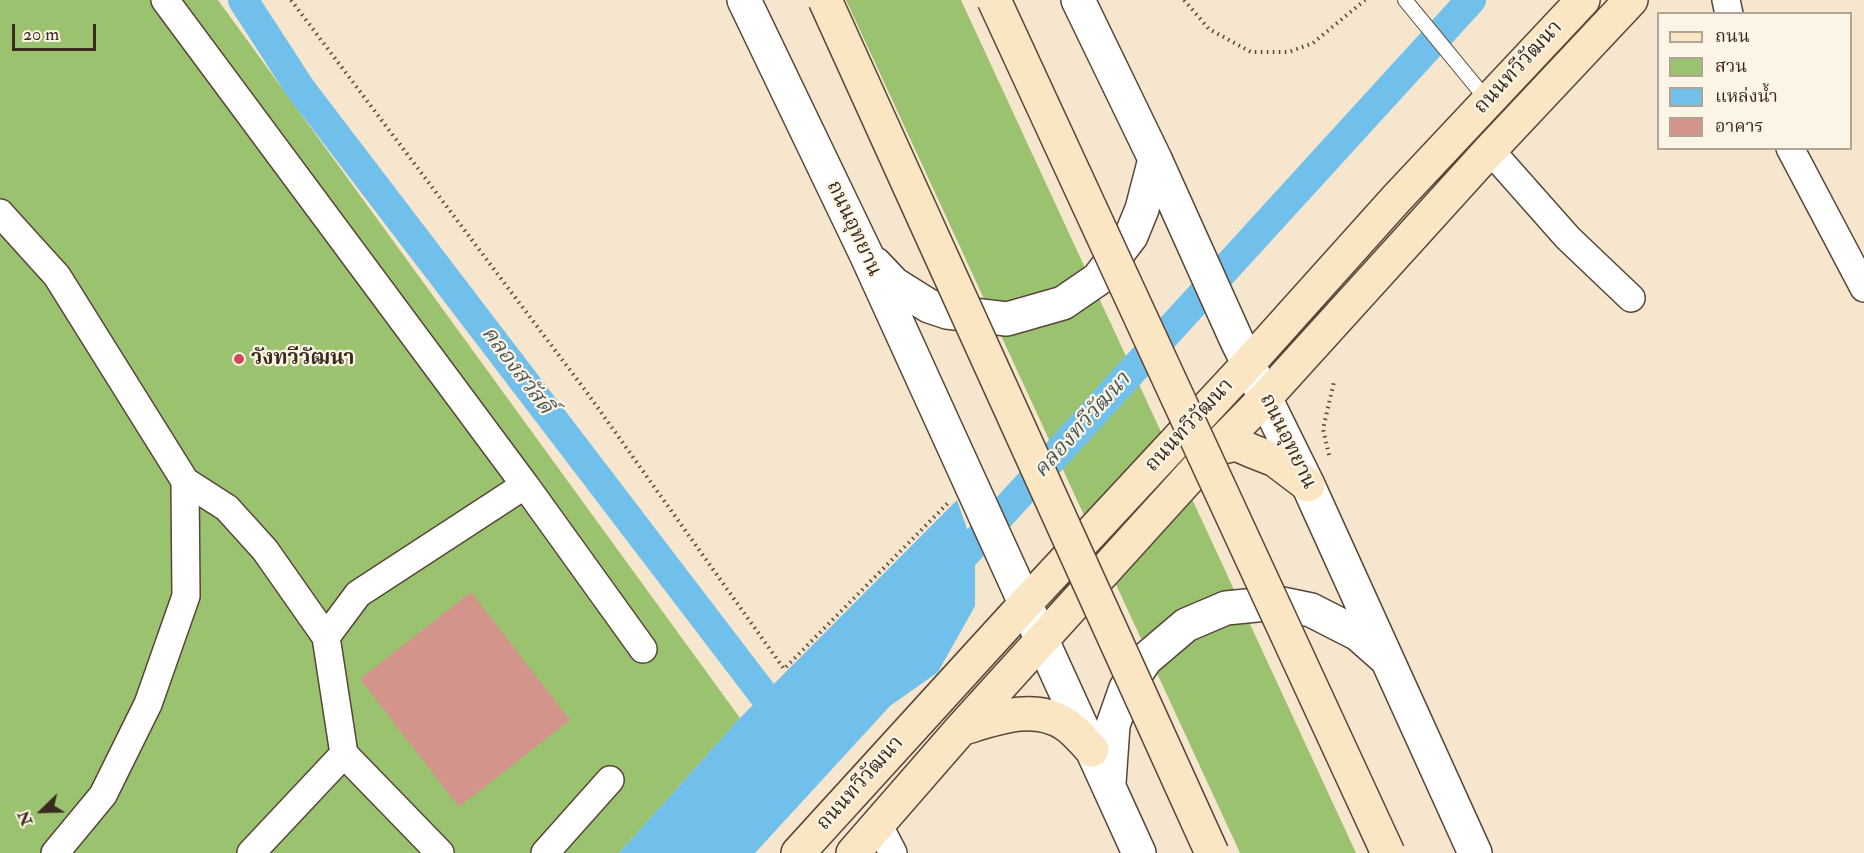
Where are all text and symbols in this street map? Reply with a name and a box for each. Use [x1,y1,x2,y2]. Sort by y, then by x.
scale bar [15,12,99,50]
legend [1657,12,1852,150]
street label: ถนนทวีวัฒนา [1469,16,1569,120]
text: 20 m [23,23,59,46]
text: ถนน [1715,25,1750,48]
text: สวน [1715,55,1747,78]
text: แหล่งน้ำ [1715,85,1778,108]
text: อาคาร [1715,115,1764,138]
street label: ถนนอุทยาน [820,177,886,281]
water label: คลองสวัสดิ์ [474,322,558,420]
place label: วังทวีวัฒนา [251,346,355,372]
marker: วังทวีวัฒนา [232,352,246,366]
water label: คลองทวีวัฒนา [1029,368,1137,484]
street label: ถนนทวีวัฒนา [1140,374,1240,478]
street label: ถนนอุทยาน [1253,390,1321,494]
street label: ถนนทวีวัฒนา [812,732,910,836]
north arrow [12,781,72,841]
text: N [13,808,37,829]

